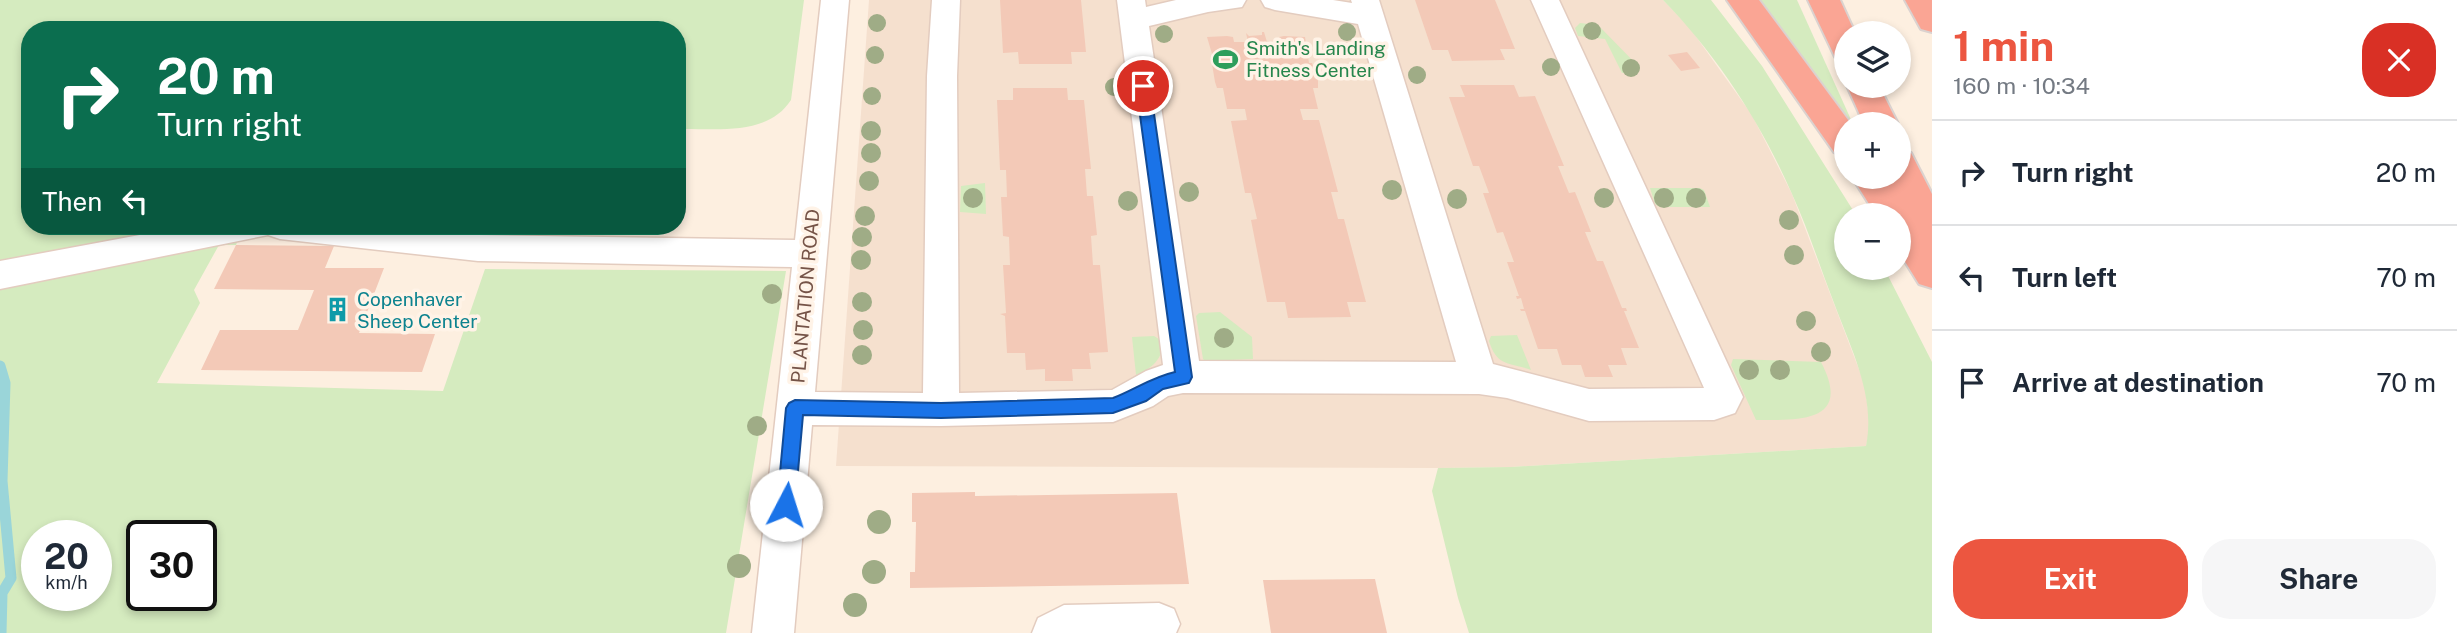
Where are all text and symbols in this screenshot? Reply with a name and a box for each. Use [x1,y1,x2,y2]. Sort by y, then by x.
map controls [1834,21,1911,280]
button: layers [1834,21,1911,98]
text: 1 min [1953,21,2054,70]
button: close [2362,23,2436,97]
place label: Smith's Landing Fitness Center [1246,37,1386,81]
sports icon: Smith's Landing Fitness Center [1212,45,1240,73]
text: 20 m [157,47,275,105]
icon: right [42,49,133,140]
pin [1113,56,1173,116]
icon: arrive [1124,67,1162,105]
text: 160 m · 10:34 [1953,72,2090,99]
text: Turn right [157,106,302,143]
button: + [1834,112,1911,189]
icon: right [1953,154,1991,192]
text: Turn right [2012,157,2134,188]
text: 20 m [2376,157,2436,188]
icon: left [116,182,154,220]
text: Then [42,186,102,217]
button: − [1834,203,1911,280]
street label: PLANTATION ROAD [786,208,824,384]
icon: left [1953,259,1991,297]
text: Turn left [2012,262,2117,293]
text: 70 m [2376,262,2436,293]
place label: Copenhaver Sheep Center [357,288,478,332]
building icon: Copenhaver Sheep Center [323,296,351,324]
icon: arrive [1953,364,1991,402]
text: Arrive at destination [2012,367,2264,398]
text: 70 m [2376,367,2436,398]
position arrow [749,468,823,542]
speed limit sign: 30 [126,520,217,611]
text: 20 [44,536,89,577]
button: Exit [1953,539,2188,619]
button: Share [2202,539,2436,619]
text: km/h [45,572,88,593]

